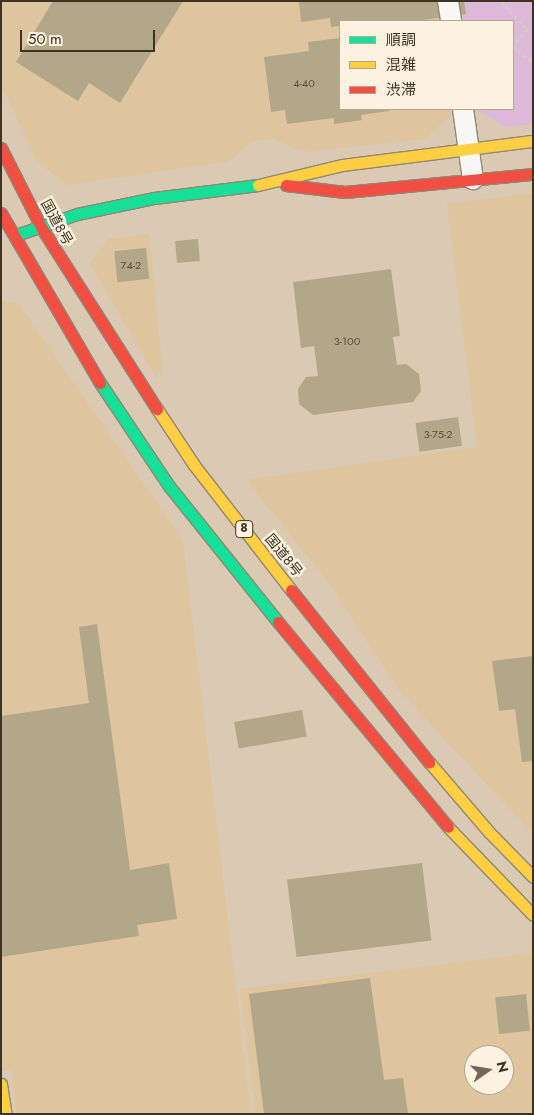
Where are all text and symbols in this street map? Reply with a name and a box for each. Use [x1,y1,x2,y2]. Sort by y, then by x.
scale bar [22,20,158,52]
legend [339,20,514,110]
text: 50 m [28,28,62,50]
text: 順調 [386,29,416,51]
text: 混雑 [386,54,416,76]
house number: 4-40 [293,76,315,90]
text: 渋滞 [386,79,416,101]
street label: 国道8号 [38,196,76,248]
house number: 74-2 [121,258,141,272]
house number: 3-100 [334,334,360,348]
house number: 3-75-2 [424,427,452,441]
road number: 8 [234,520,254,538]
street label: 国道8号 [262,530,306,580]
north arrow [464,1045,514,1095]
text: N [492,1059,514,1075]

